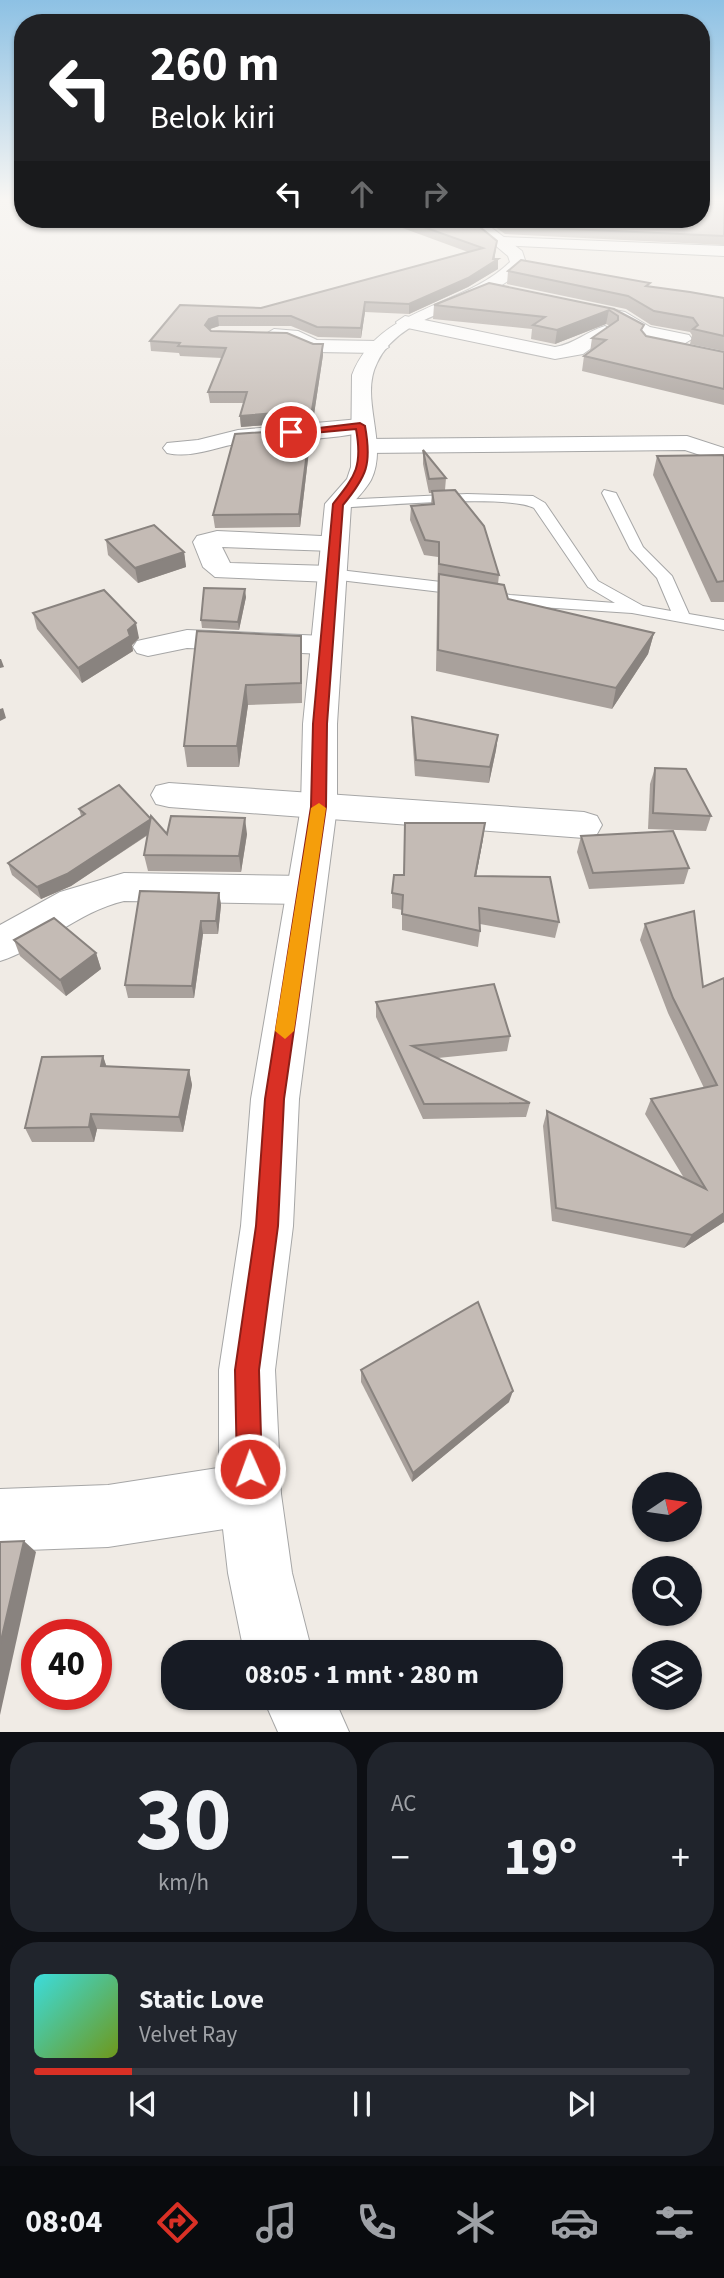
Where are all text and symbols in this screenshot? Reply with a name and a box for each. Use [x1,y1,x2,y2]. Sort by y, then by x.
text: 260 m [150,30,279,100]
icon: left [35,42,126,133]
text: Belok kiri [150,95,275,141]
icon: left [270,175,308,213]
icon: ahead [343,175,381,213]
icon: right [416,175,454,213]
pin [261,402,321,462]
icon: arrive [272,413,310,451]
position arrow [213,1432,287,1506]
north arrow [632,1472,702,1542]
map controls [632,1472,702,1710]
button: search [632,1556,702,1626]
speed limit sign: 40 [21,1619,112,1710]
button: layers [632,1640,702,1710]
text: 08:05 · 1 mnt · 280 m [245,1656,479,1693]
text: 30 [135,1756,232,1885]
text: AC [391,1787,416,1820]
text: 19° [504,1821,577,1895]
text: − [391,1831,410,1885]
text: + [671,1831,690,1885]
text: km/h [158,1866,209,1899]
text: Static Love [139,1981,264,2018]
text: Velvet Ray [139,2018,237,2051]
icon: previous [124,2085,162,2123]
icon: pause [343,2085,381,2123]
icon: next [562,2085,600,2123]
icon: directions [153,2198,202,2247]
icon: music [252,2198,301,2247]
icon: phone [352,2198,401,2247]
icon: climate [451,2198,500,2247]
icon: car [550,2198,599,2247]
icon: filters [650,2198,699,2247]
text: 08:04 [25,2199,102,2245]

